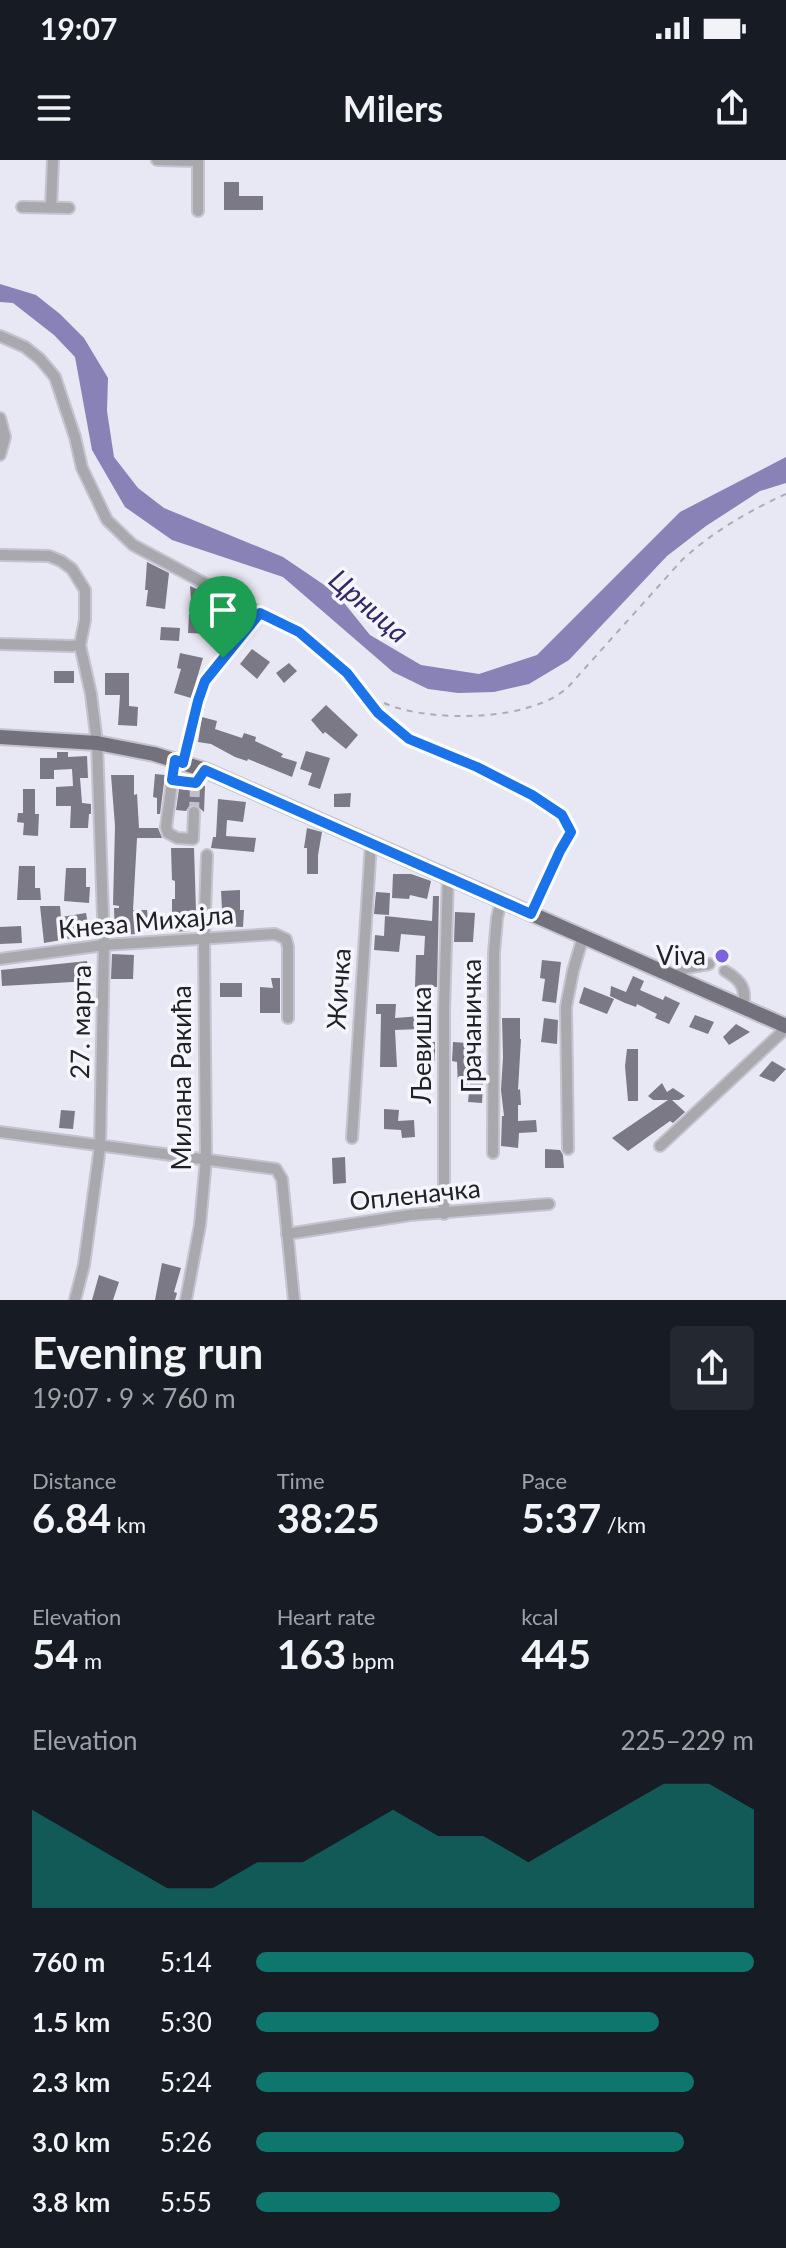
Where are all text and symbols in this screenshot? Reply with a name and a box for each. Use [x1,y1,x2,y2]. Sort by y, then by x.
text: 19:07 [40,10,117,46]
icon: menu [32,86,76,130]
text: Milers [343,86,443,130]
icon: share [710,86,754,130]
water label: Црница [323,561,416,649]
pin [189,576,257,658]
icon: arrive [201,588,245,632]
street label: Кнеза Михајла [57,897,235,945]
place label: Viva [656,939,706,971]
street label: Жичка [319,947,357,1031]
marker: Viva [713,947,731,965]
street label: Грачаничка [455,959,487,1093]
street label: 27. марта [63,965,97,1079]
street label: Милана Ракића [165,985,197,1171]
street label: Љевишка [405,987,437,1104]
street label: Опленачка [348,1171,482,1217]
text: Evening run [32,1326,263,1378]
button: share [670,1326,754,1410]
text: 19:07 · 9 × 760 m [32,1382,236,1414]
text: Distance [32,1467,116,1494]
text: Time [277,1467,325,1494]
text: Pace [521,1467,567,1494]
text: 6.84 [32,1494,111,1542]
text: 38:25 [277,1494,380,1542]
text: 5:37 [521,1494,601,1542]
text: km [111,1511,146,1538]
text: /km [601,1511,646,1538]
text: Elevation [32,1603,121,1630]
text: Heart rate [277,1603,375,1630]
text: kcal [521,1603,559,1630]
text: 54 [32,1630,78,1678]
text: 163 [277,1630,346,1678]
text: 445 [521,1630,591,1678]
text: m [78,1647,102,1674]
text: bpm [346,1647,395,1674]
text: Elevation [32,1724,138,1756]
text: 225–229 m [620,1724,754,1756]
text: 760 m [32,1946,105,1978]
text: 5:14 [160,1946,212,1978]
text: 1.5 km [32,2006,110,2038]
text: 5:30 [160,2006,212,2038]
text: 2.3 km [32,2066,110,2098]
text: 5:24 [160,2066,212,2098]
text: 3.0 km [32,2126,110,2158]
text: 5:26 [160,2126,212,2158]
text: 3.8 km [32,2186,110,2218]
text: 5:55 [160,2186,212,2218]

